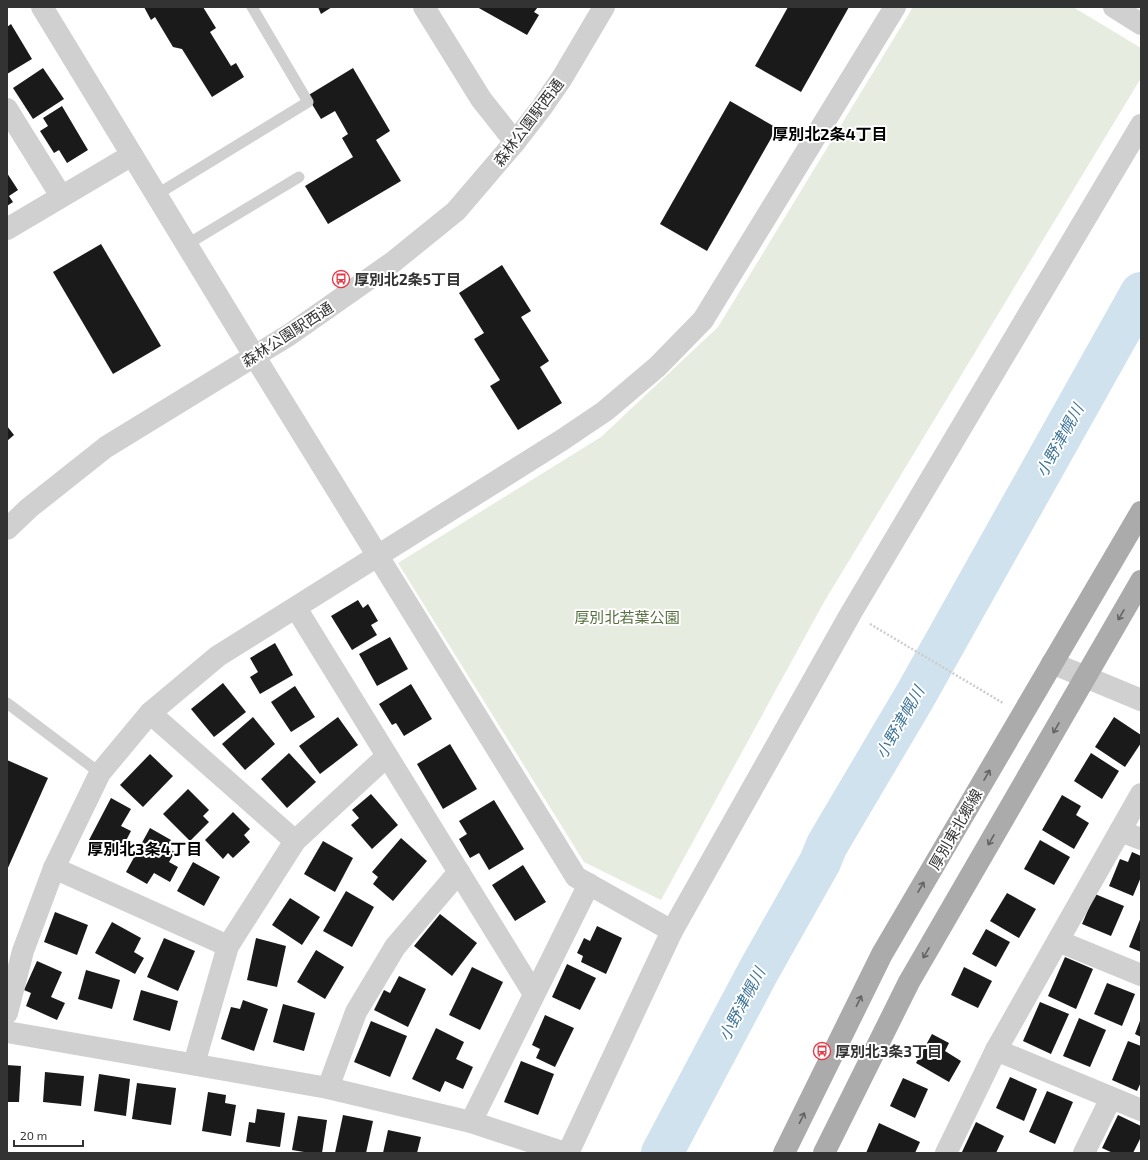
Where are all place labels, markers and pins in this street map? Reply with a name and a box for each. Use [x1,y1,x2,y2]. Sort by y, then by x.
bus stop icon: 厚別北2条5丁目 [331,269,351,289]
place label: 厚別北2条5丁目 [354,270,461,288]
bus stop icon: 厚別北3条3丁目 [812,1041,832,1061]
place label: 厚別北3条3丁目 [835,1042,942,1060]

